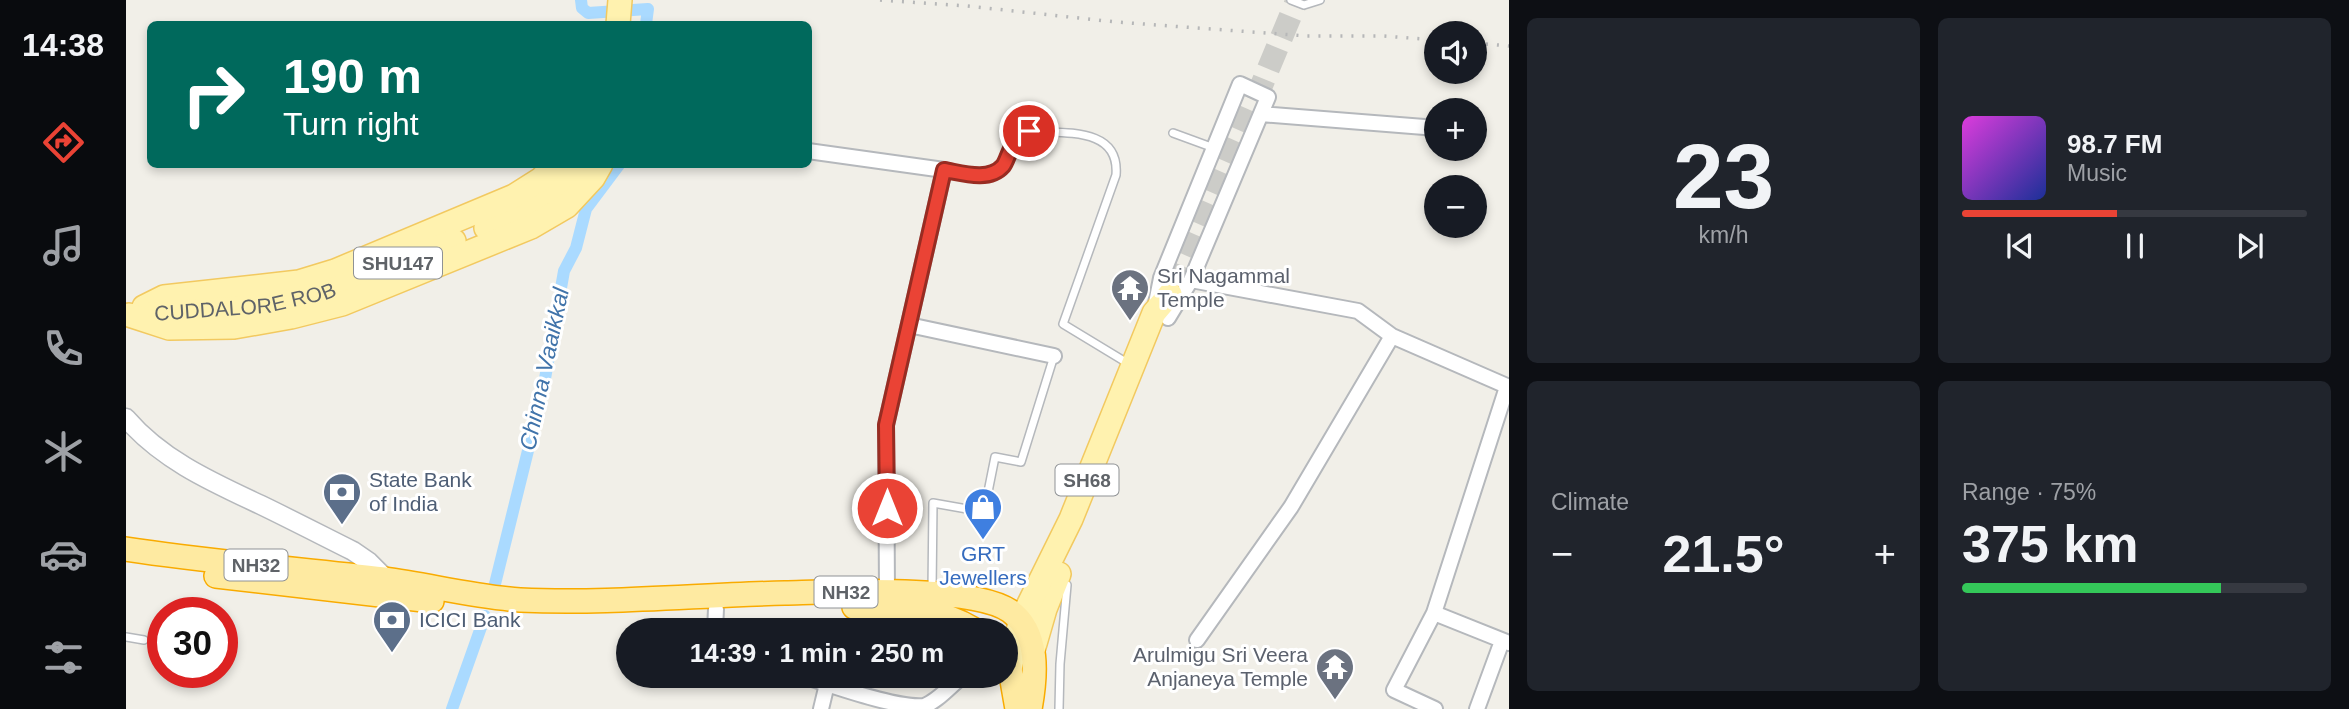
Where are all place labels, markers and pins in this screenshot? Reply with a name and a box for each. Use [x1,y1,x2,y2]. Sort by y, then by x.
pin [999,101,1059,161]
place label: Sri Nagammal Temple [1157,264,1290,311]
temple icon: Sri Nagammal Temple [1109,267,1151,322]
place label: State Bank of India [369,468,472,515]
bank icon: State Bank of India [321,471,363,526]
shop icon: GRT Jewellers [962,486,1004,541]
place label: GRT Jewellers [939,542,1027,589]
bank icon: ICICI Bank [371,599,413,654]
place label: ICICI Bank [419,608,521,631]
place label: Arulmigu Sri Veera Anjaneya Temple [1133,643,1308,690]
temple icon: Arulmigu Sri Veera Anjaneya Temple [1314,646,1356,701]

